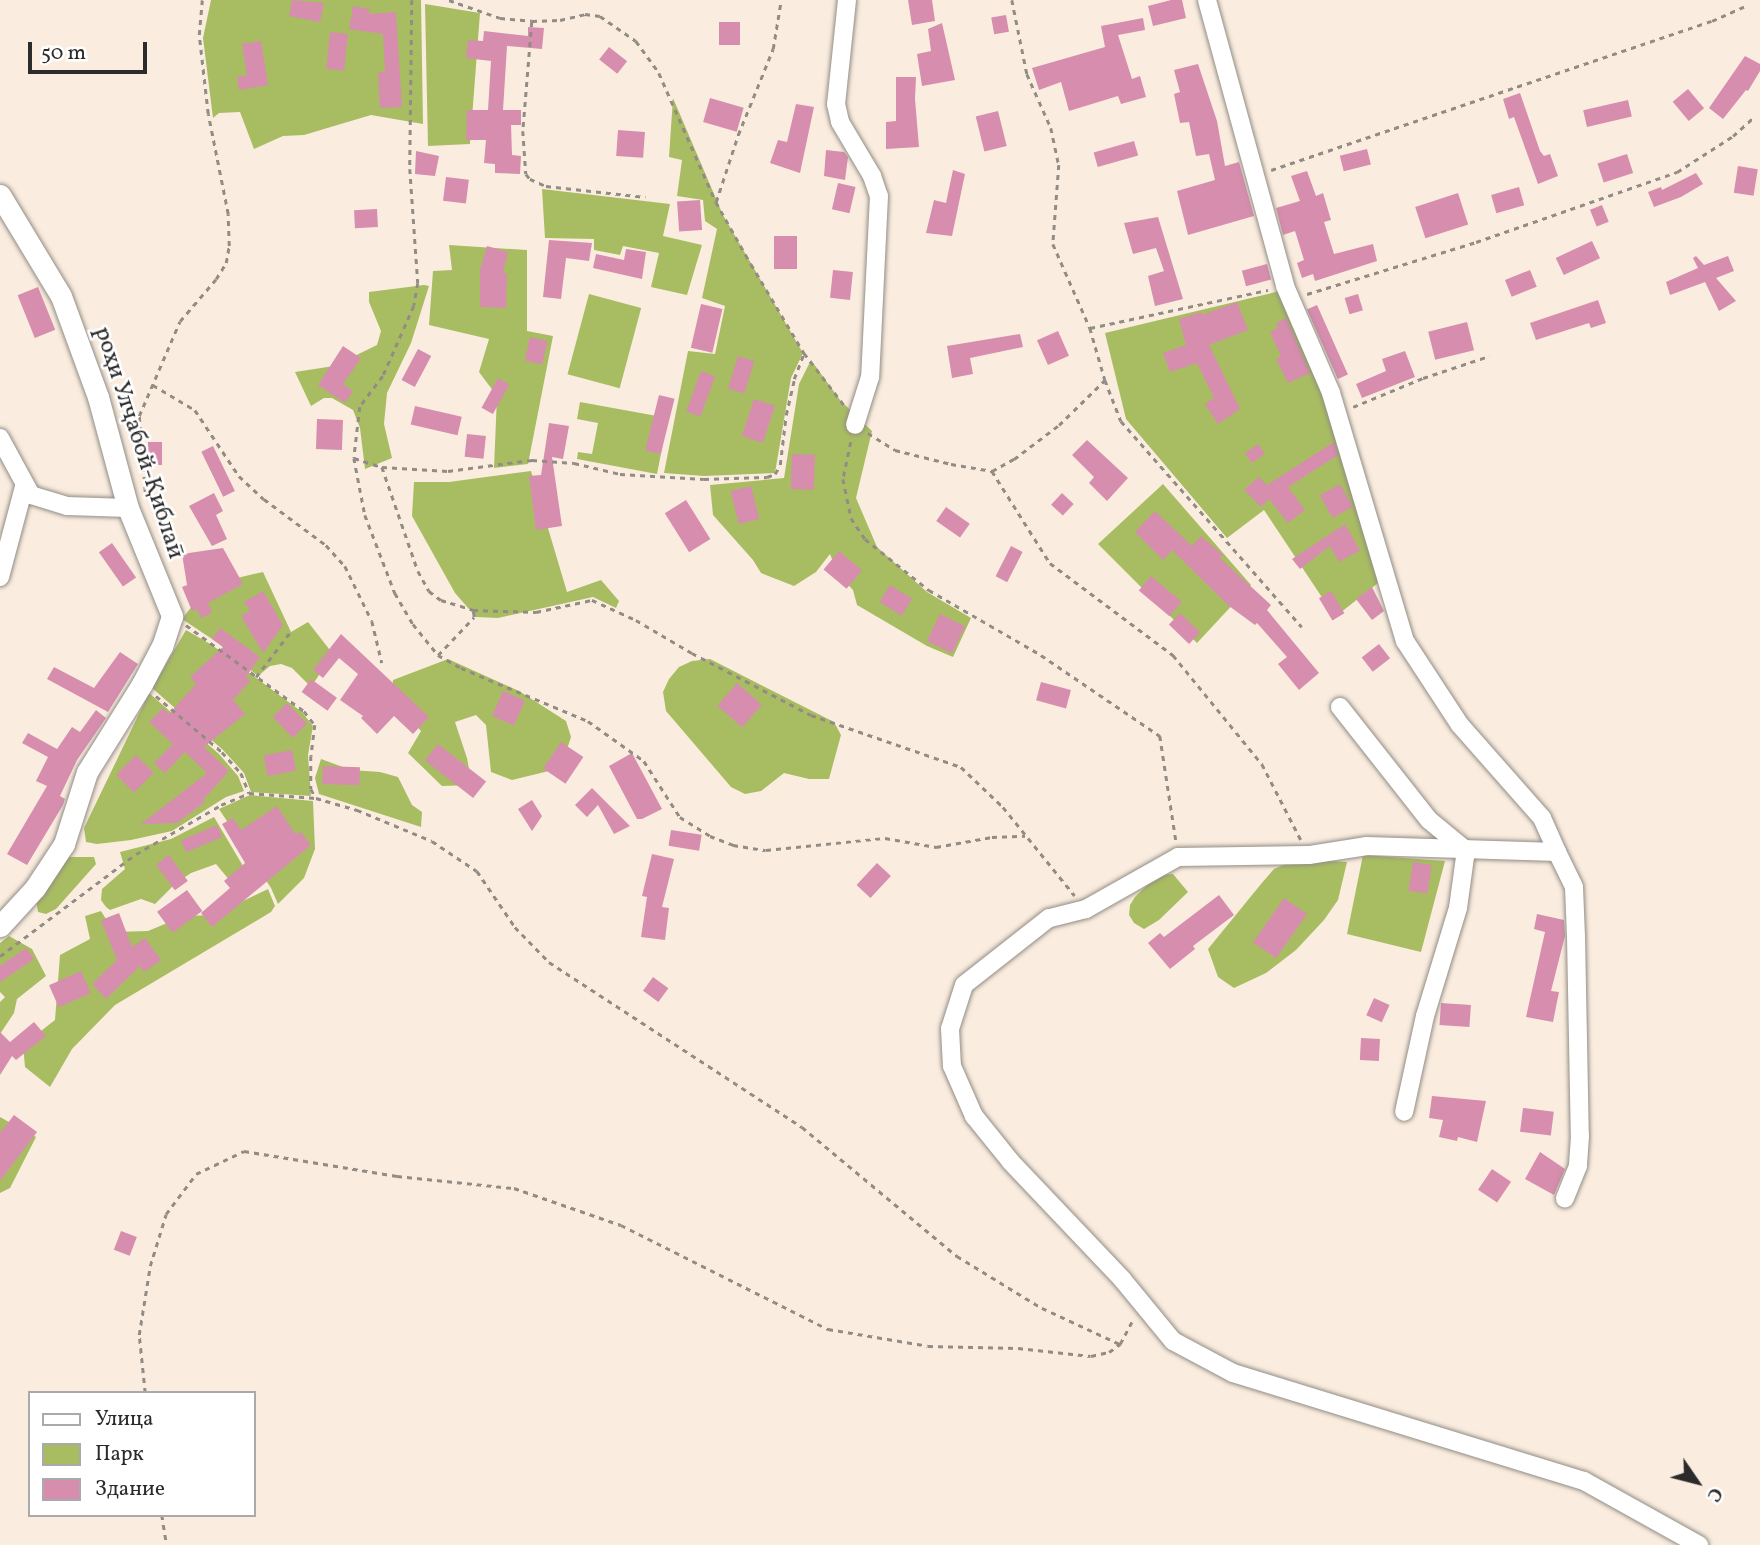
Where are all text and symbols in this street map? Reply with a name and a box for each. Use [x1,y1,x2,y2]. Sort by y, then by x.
scale bar [32,28,150,72]
text: 50 m [41,39,86,68]
street label: роҳи Улҷабой-Қиблаӣ [87,323,189,563]
legend [28,1391,256,1517]
text: Улица [95,1405,153,1434]
text: Парк [95,1440,144,1469]
north arrow [1662,1447,1732,1517]
text: Здание [95,1475,165,1504]
text: С [1700,1482,1728,1507]

